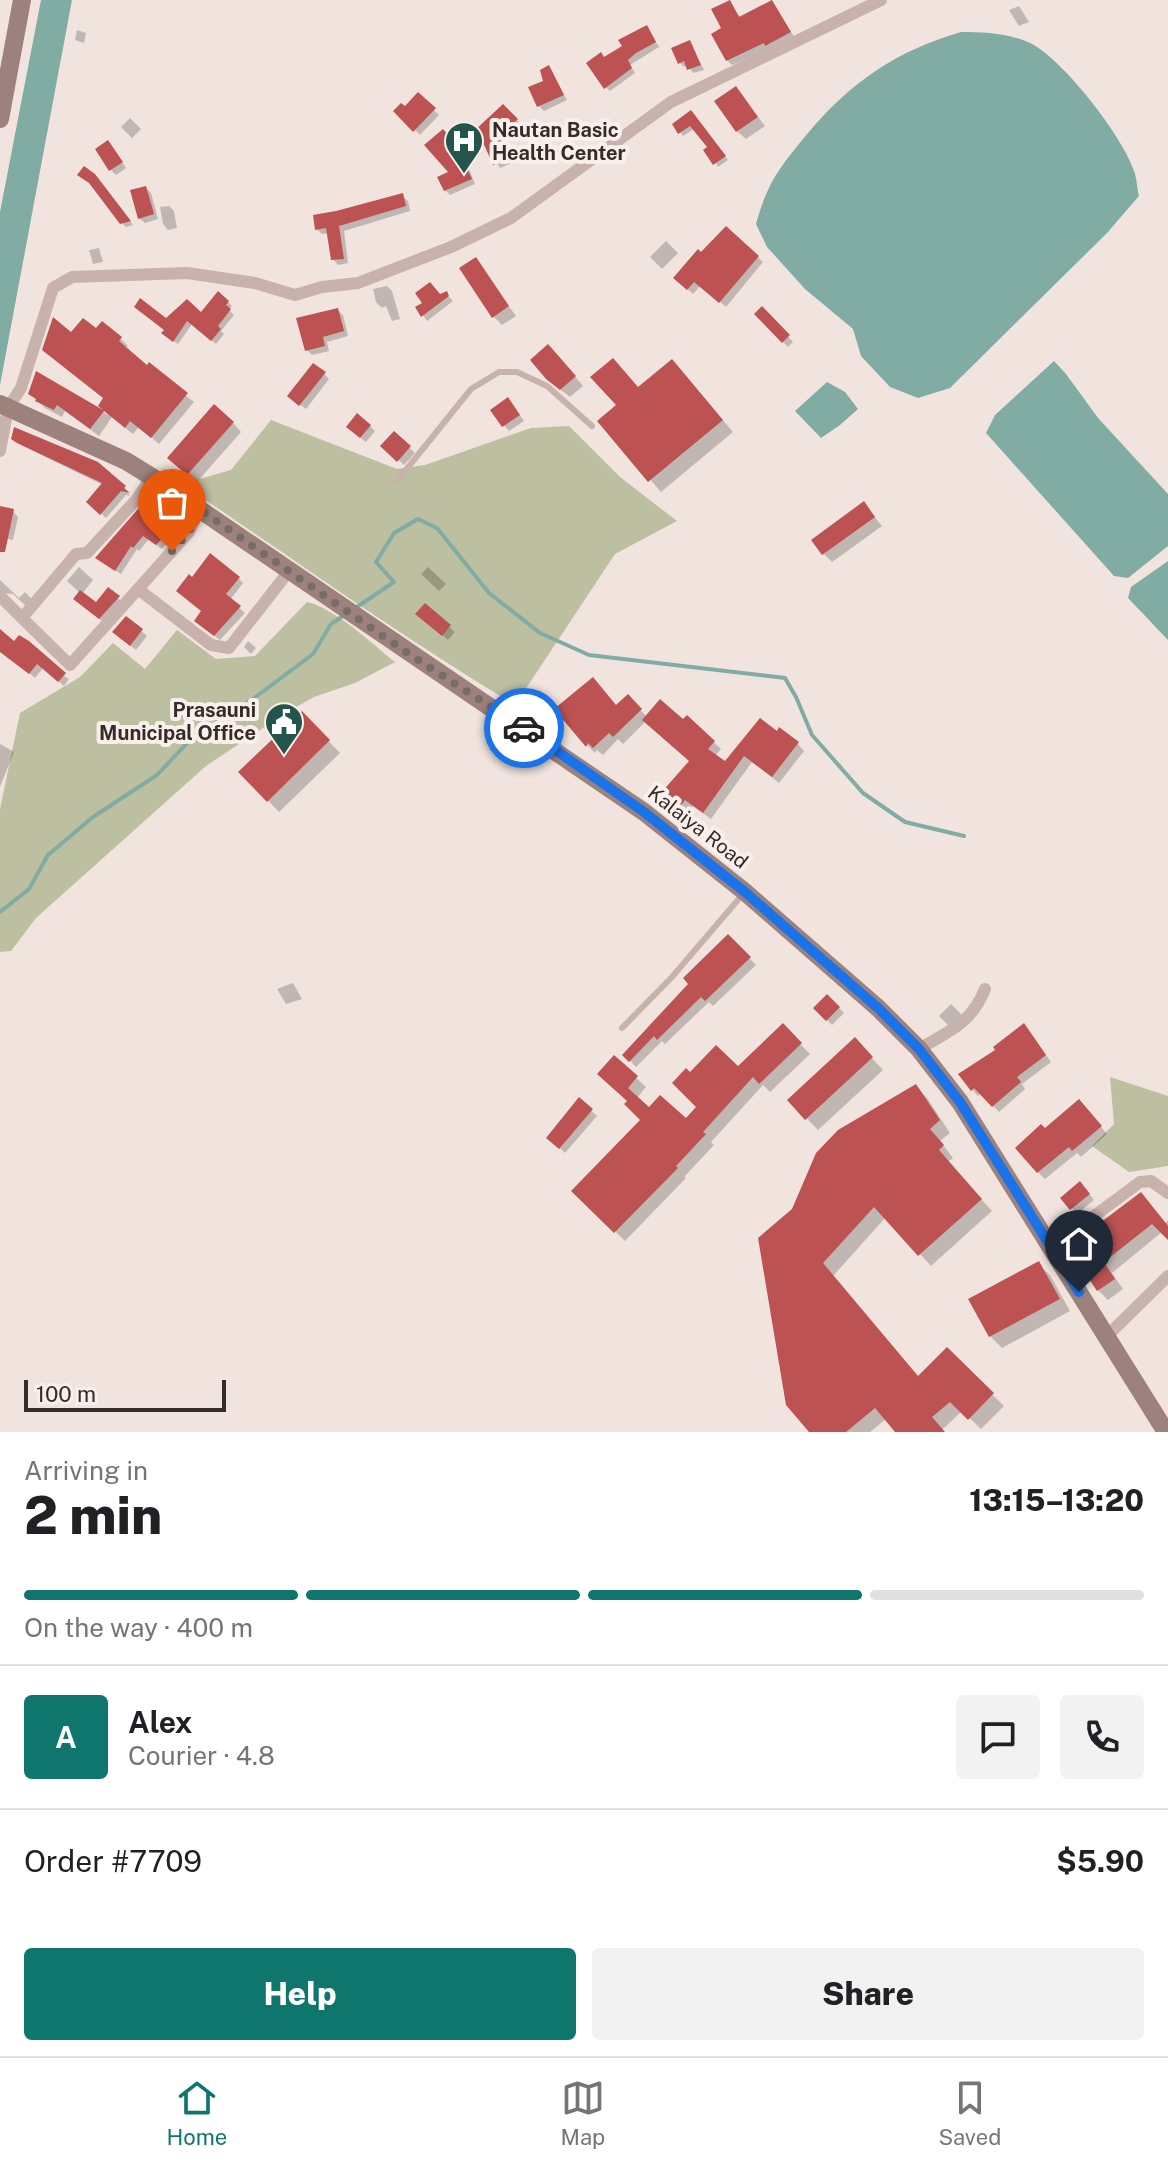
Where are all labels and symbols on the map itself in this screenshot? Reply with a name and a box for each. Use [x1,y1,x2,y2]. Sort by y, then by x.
place label: Nautan Basic Health Center [492,118,626,165]
hospital icon: Nautan Basic Health Center [443,120,485,175]
pin [138,469,206,551]
courier [484,688,564,768]
place label: Prasauni Municipal Office [99,698,256,745]
public building icon: Prasauni Municipal Office [263,701,305,756]
street label: Kalaiya Road [643,781,753,873]
pin [1045,1210,1113,1292]
scale bar [24,1376,226,1412]

